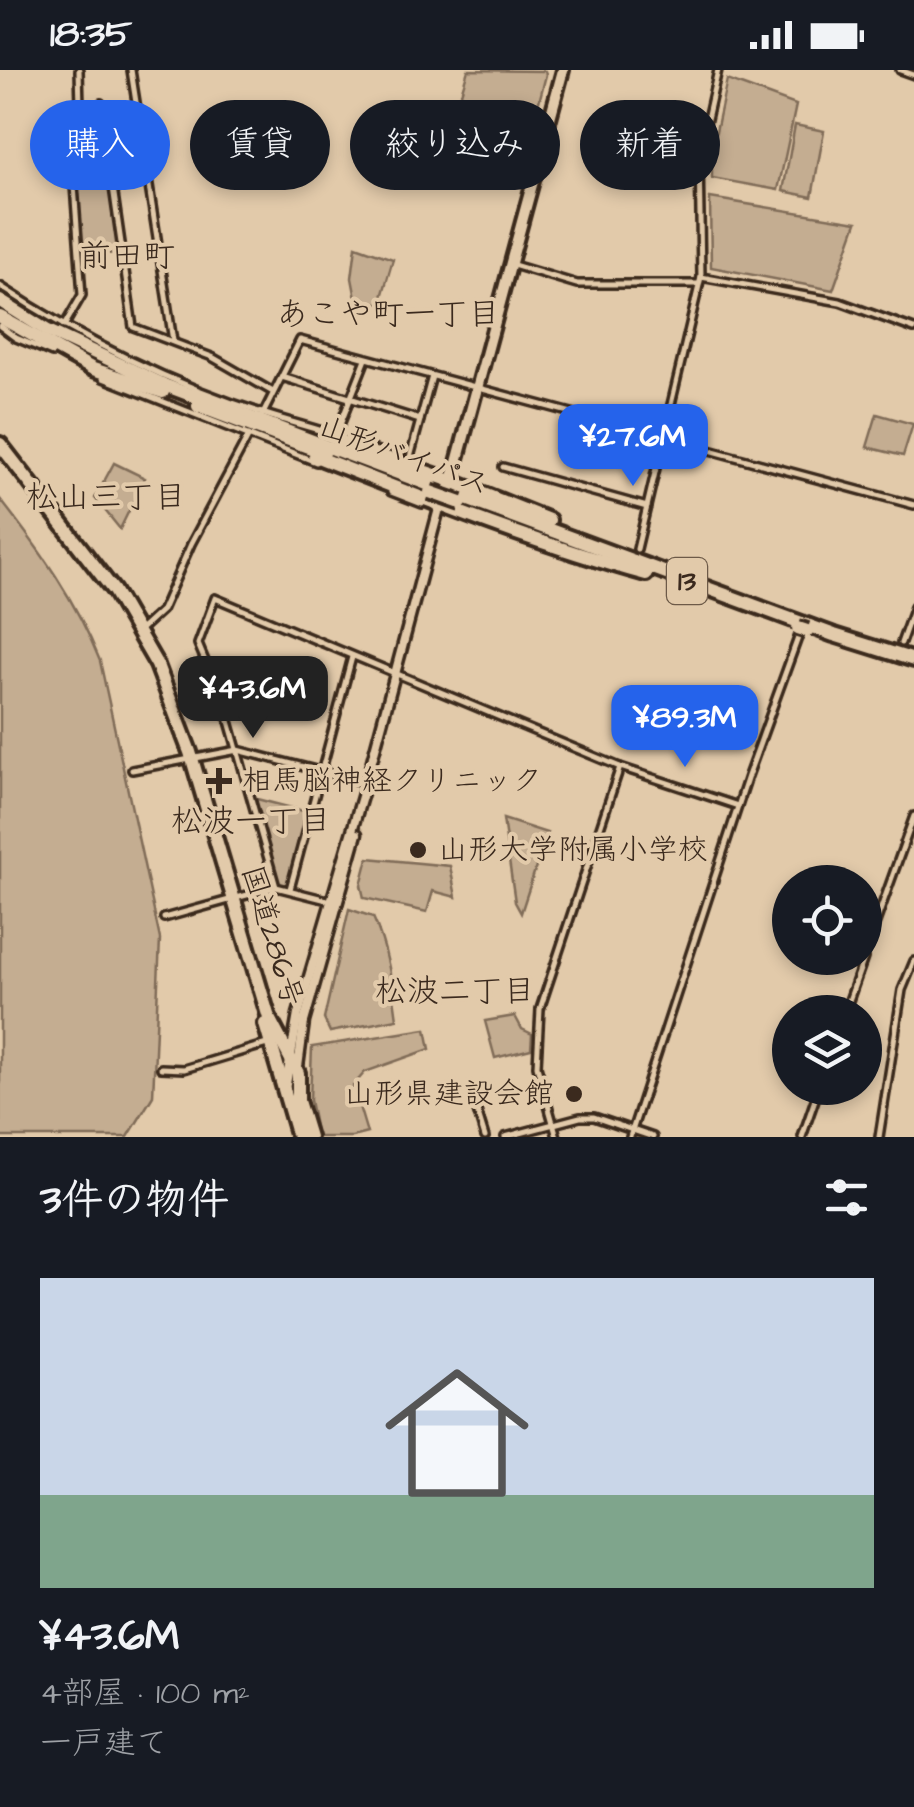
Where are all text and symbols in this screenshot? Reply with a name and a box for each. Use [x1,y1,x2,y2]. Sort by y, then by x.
text: 18:35 [50,9,132,61]
chip: 購入 [30,100,170,190]
chip: 賃貸 [190,100,330,190]
chip: 絞り込み [350,100,560,190]
chip: 新着 [580,100,720,190]
district label: 前田町 [79,234,175,279]
district label: あこや町一丁目 [276,292,500,337]
pin: ¥27.6M [552,404,714,489]
street label: 山形バイパス [313,406,495,506]
text: ¥27.6M [580,414,686,459]
district label: 松山三丁目 [26,475,186,520]
road number: 13 [667,558,707,604]
pin: ¥43.6M [172,656,334,741]
text: ¥43.6M [200,666,306,711]
pin: ¥89.3M [604,685,766,770]
text: ¥89.3M [633,695,737,740]
place label: 相馬脳神経クリニック [242,760,542,802]
marker: 相馬脳神経クリニック [206,768,232,794]
district label: 松波一丁目 [171,799,331,844]
place label: 山形大学附属小学校 [438,829,708,871]
marker: 山形大学附属小学校 [407,839,429,861]
street label: 国道286号 [231,860,313,1012]
map controls [772,865,882,1105]
button: locate [772,865,882,975]
district label: 松波二丁目 [375,969,535,1014]
button: layers [772,995,882,1105]
place label: 山形県建設会館 [344,1073,554,1115]
marker: 山形県建設会館 [563,1083,585,1105]
icon: filters [819,1170,874,1225]
text: 3件の物件 [40,1172,229,1230]
icon: home [367,1343,547,1523]
text: ¥43.6M [40,1608,179,1666]
text: 4部屋 · 100 m² [40,1671,250,1716]
text: 一戸建て [40,1721,168,1766]

